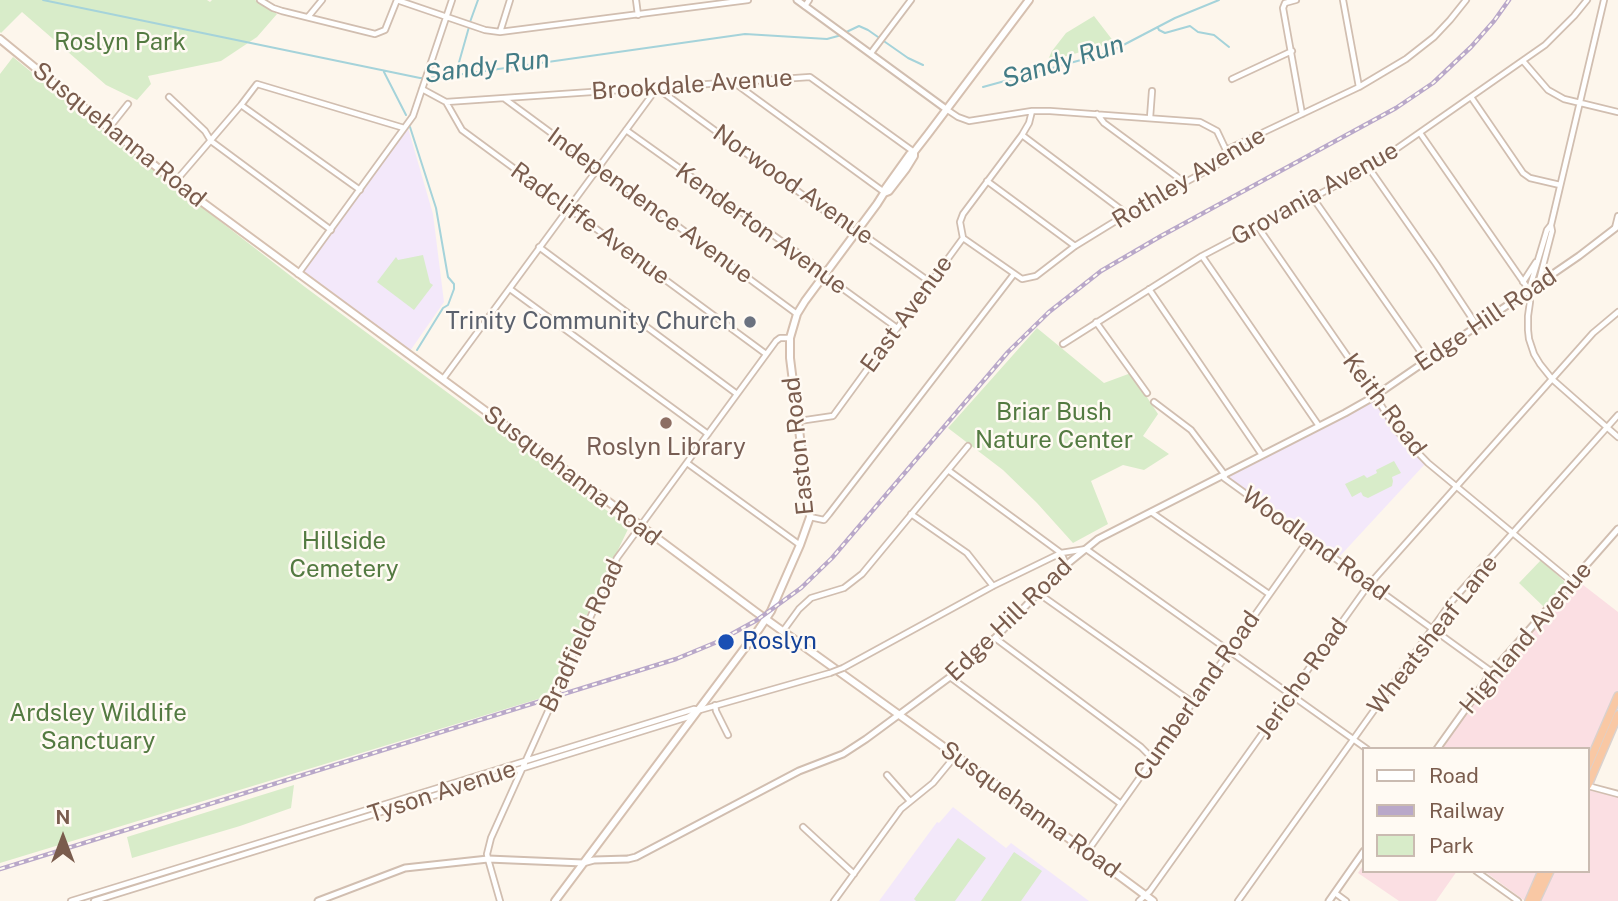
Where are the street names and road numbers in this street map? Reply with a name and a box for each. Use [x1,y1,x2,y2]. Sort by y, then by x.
street label: Susquehanna Road [27,56,211,214]
street label: Brookdale Avenue [591,64,793,106]
street label: Norwood Avenue [707,119,879,251]
street label: Rothley Avenue [1107,121,1271,235]
street label: Independence Avenue [542,122,758,290]
street label: Grovania Avenue [1226,136,1404,252]
street label: Radcliffe Avenue [505,157,675,291]
street label: Kenderton Avenue [670,157,852,301]
street label: East Avenue [855,250,959,378]
street label: Edge Hill Road [1410,262,1562,378]
street label: Keith Road [1336,348,1432,462]
street label: Easton Road [777,375,821,517]
street label: Susquehanna Road [478,400,666,552]
street label: Woodland Road [1236,481,1394,607]
street label: Wheatsheaf Lane [1362,550,1504,720]
street label: Edge Hill Road [940,553,1078,687]
street label: Bradfield Road [534,555,630,717]
street label: Highland Avenue [1454,556,1598,720]
street label: Cumberland Road [1128,606,1266,786]
street label: Jericho Road [1250,613,1354,745]
street label: Susquehanna Road [935,735,1125,885]
street label: Tyson Avenue [364,755,520,829]

